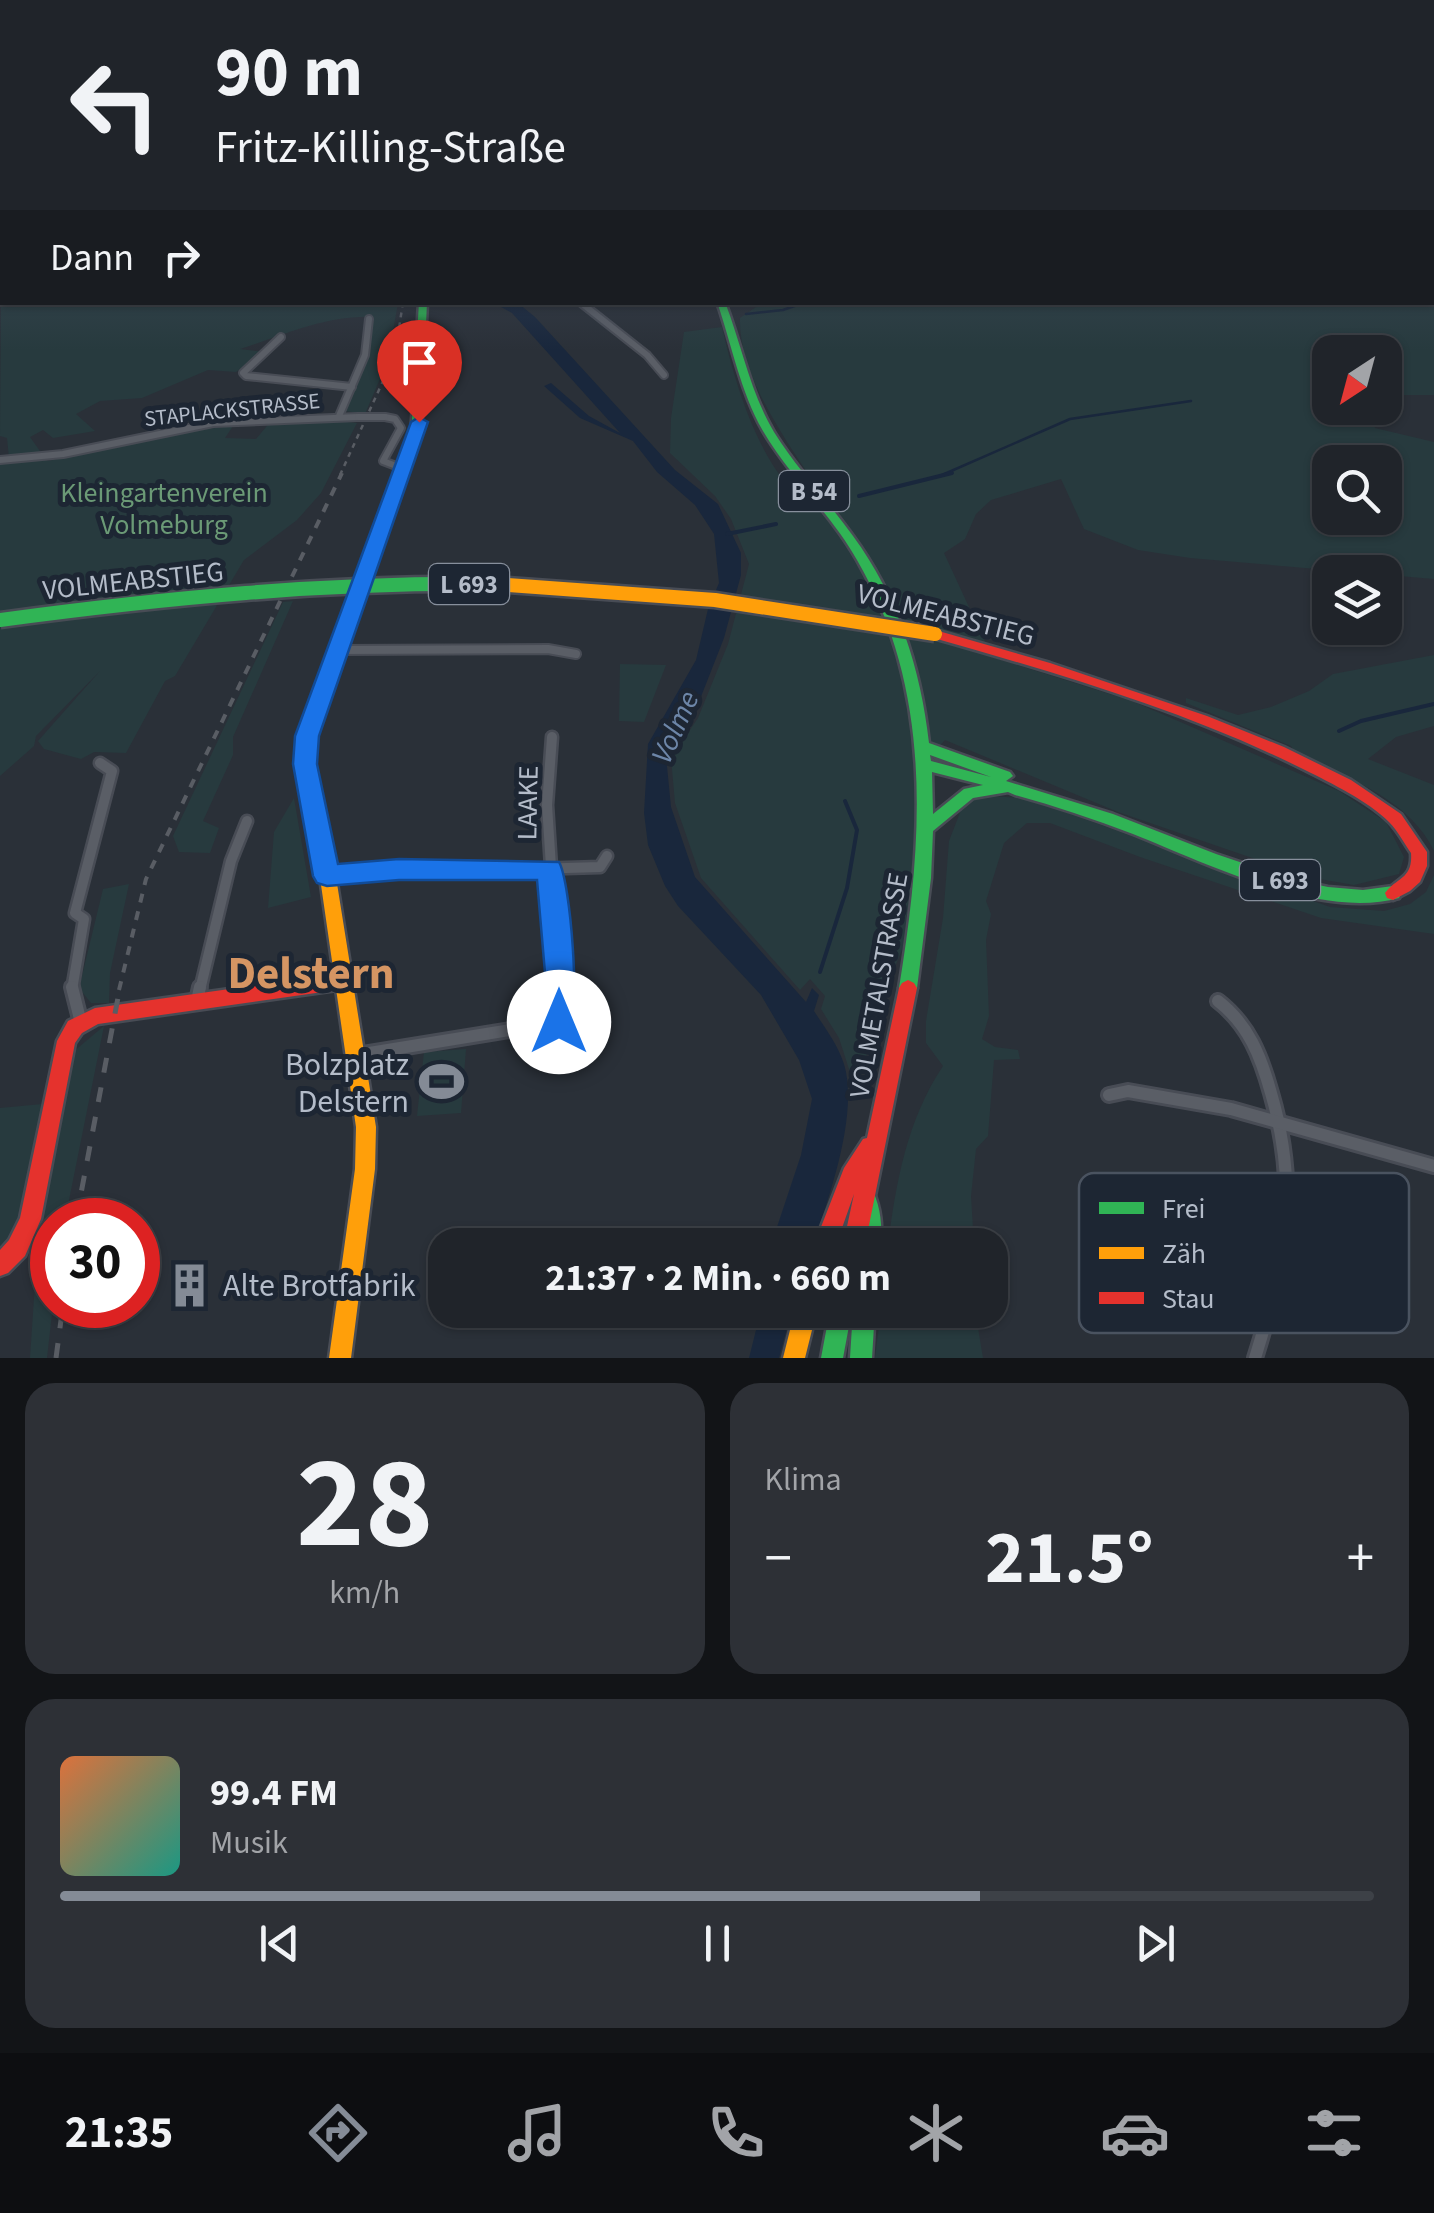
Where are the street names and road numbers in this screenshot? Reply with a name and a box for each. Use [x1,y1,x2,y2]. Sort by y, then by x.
street label: STAPLACKSTRASSE [143,385,322,435]
road number: B 54 [779,471,849,511]
street label: VOLMEABSTIEG [41,552,225,610]
road number: L 693 [429,564,509,604]
street label: VOLMEABSTIEG [853,574,1039,656]
street label: LAAKE [507,765,549,841]
road number: L 693 [1240,860,1320,900]
street label: VOLMETALSTRASSE [839,869,918,1101]

